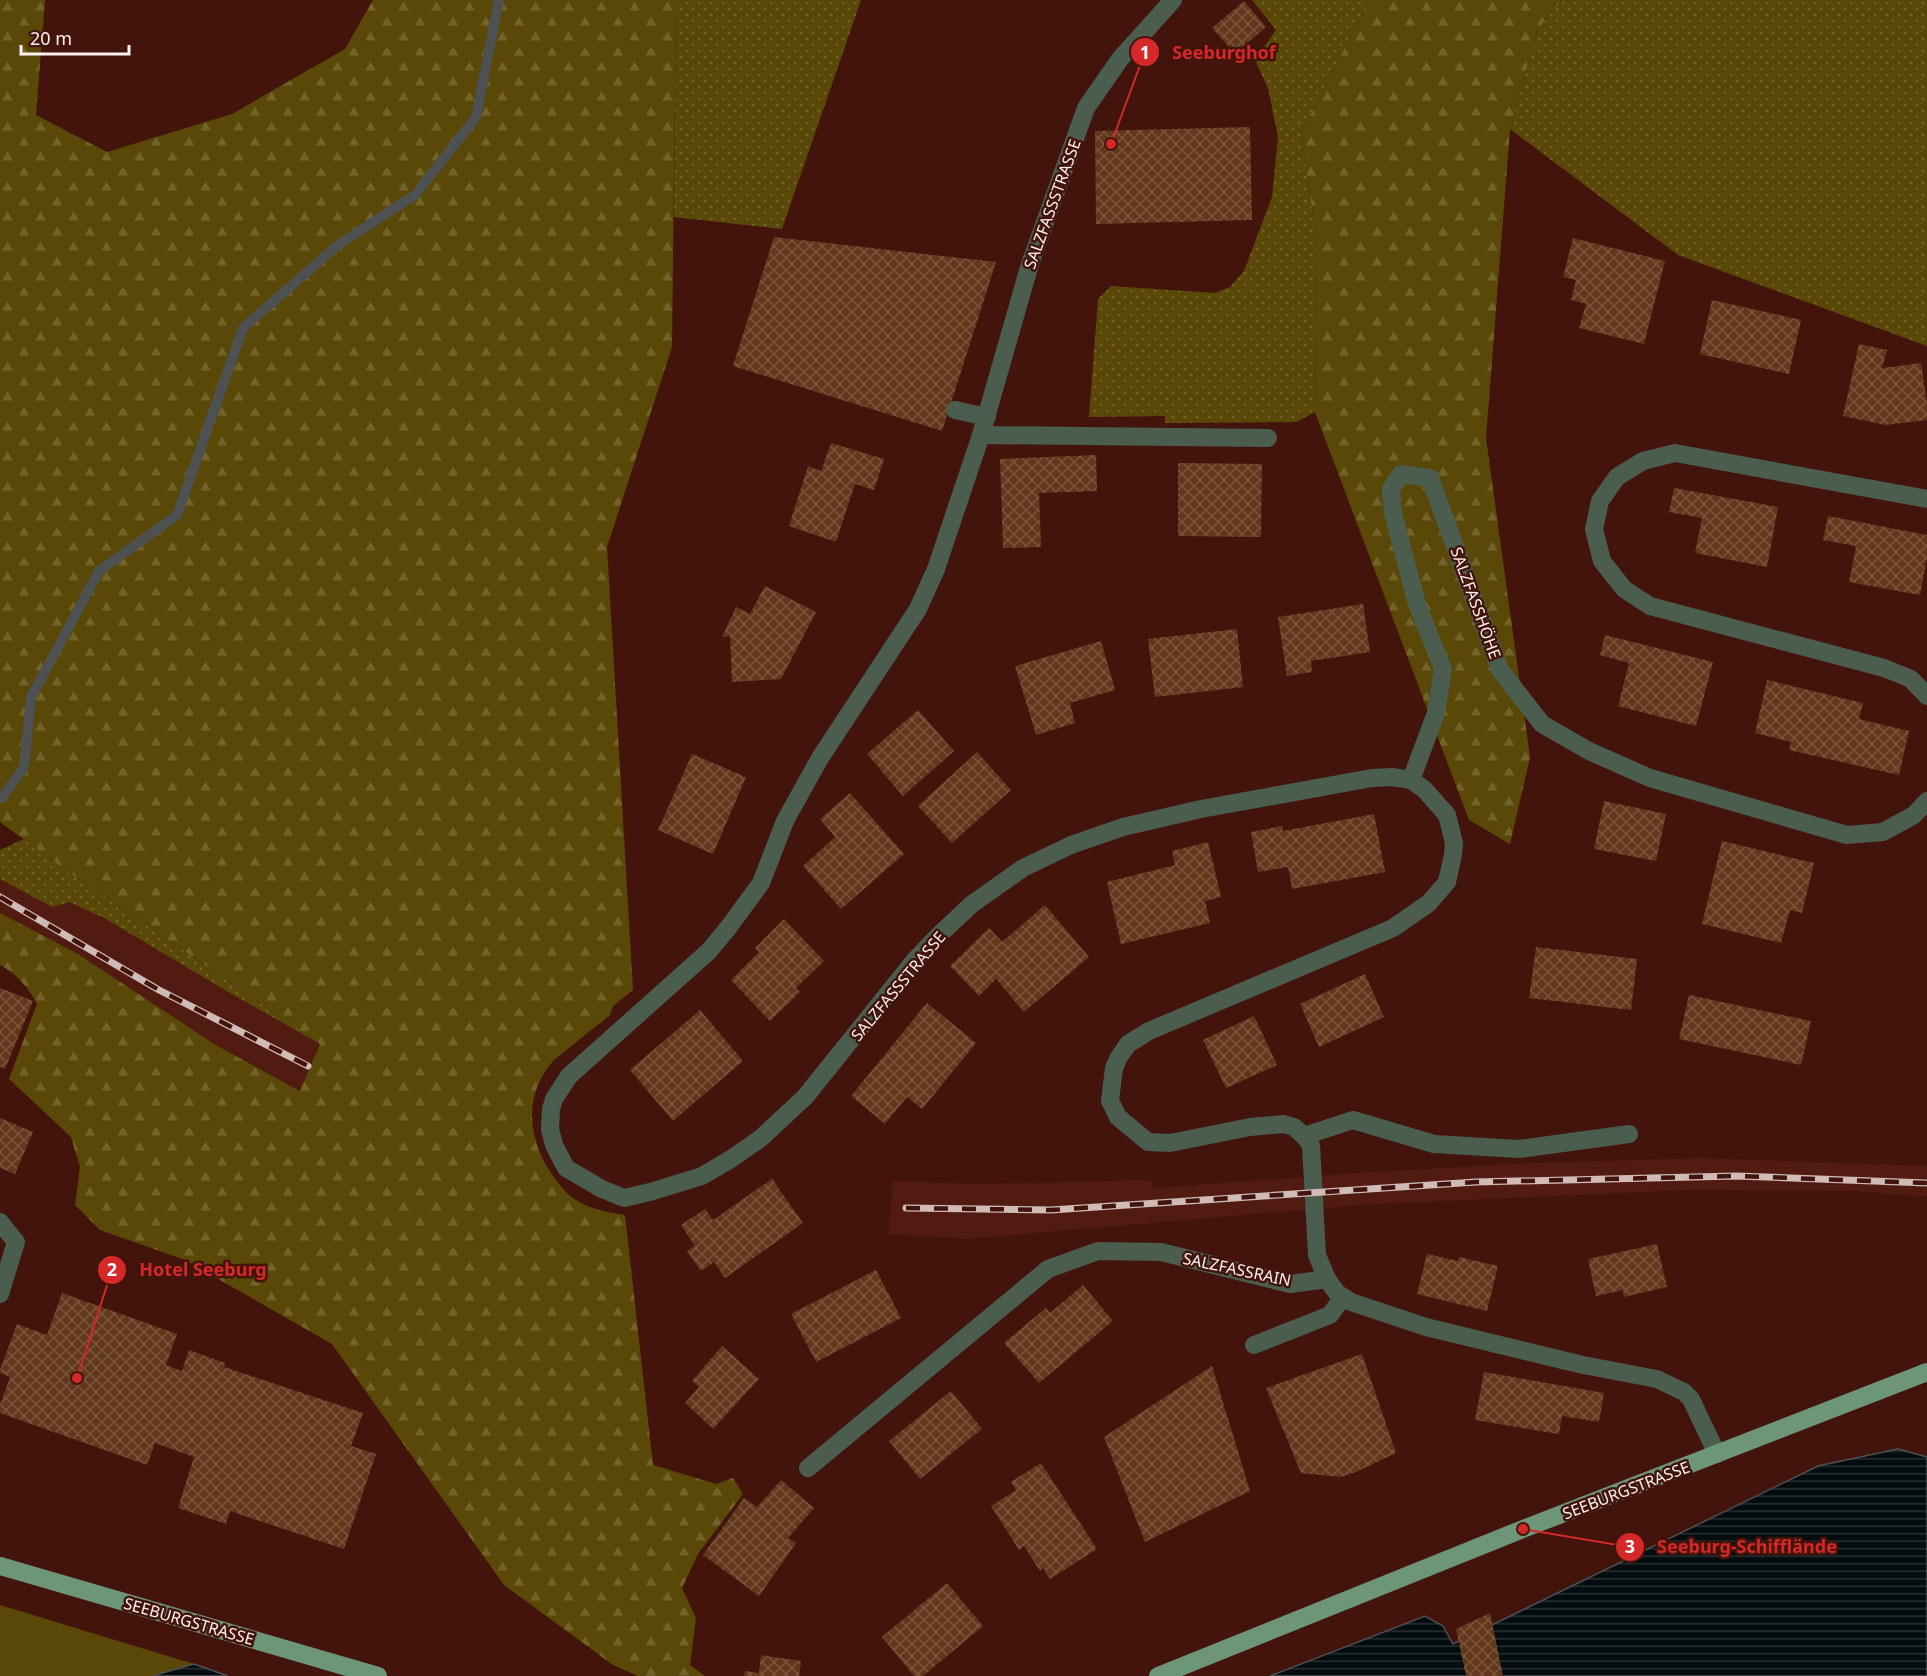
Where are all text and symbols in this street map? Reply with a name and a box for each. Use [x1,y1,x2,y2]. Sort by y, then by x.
scale bar [21,18,129,56]
text: 20 m [30,26,72,50]
callout: Seeburghof [1130,34,1288,70]
text: 1 [1140,40,1150,64]
text: Seeburghof [1172,40,1277,64]
street label: SALZFASSSTRASSE [1018,136,1086,272]
street label: SALZFASSHÖHE [1446,544,1506,662]
street label: SALZFASSSTRASSE [846,927,950,1045]
street label: SALZFASSRAIN [1181,1247,1293,1291]
callout: Hotel Seeburg [97,1252,278,1288]
text: 2 [107,1257,117,1281]
text: Hotel Seeburg [139,1257,267,1281]
street label: SEEBURGSTRASSE [1559,1456,1693,1524]
callout: Seeburg-Schifflände [1615,1529,1849,1565]
text: 3 [1625,1534,1635,1558]
text: Seeburg-Schifflände [1657,1534,1837,1558]
street label: SEEBURGSTRASSE [121,1592,257,1650]

